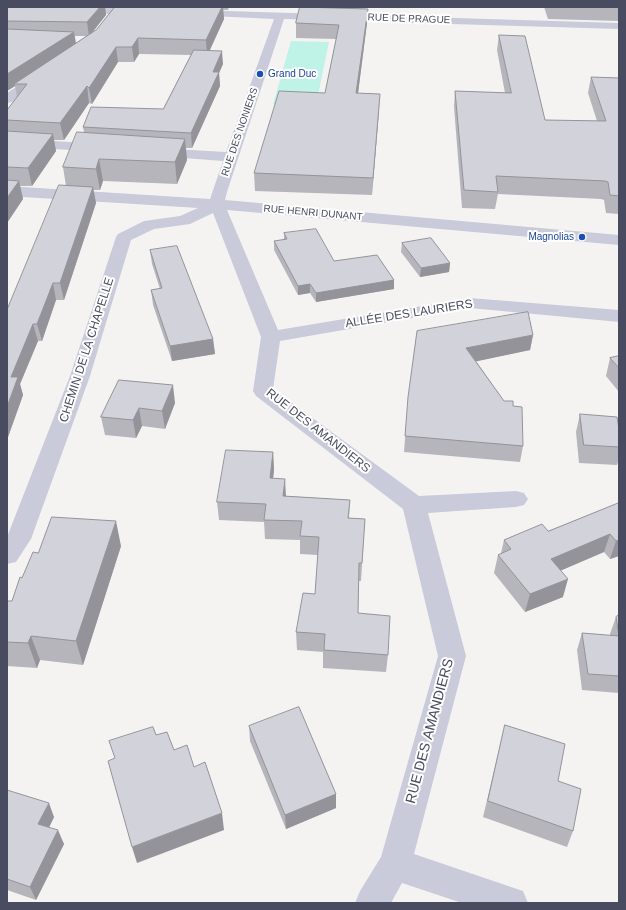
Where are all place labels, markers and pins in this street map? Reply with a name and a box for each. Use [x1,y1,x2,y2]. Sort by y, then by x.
place label: Grand Duc [268,68,316,80]
marker: Grand Duc [255,69,265,79]
place label: Magnolias [528,231,574,243]
marker: Magnolias [577,232,587,242]

